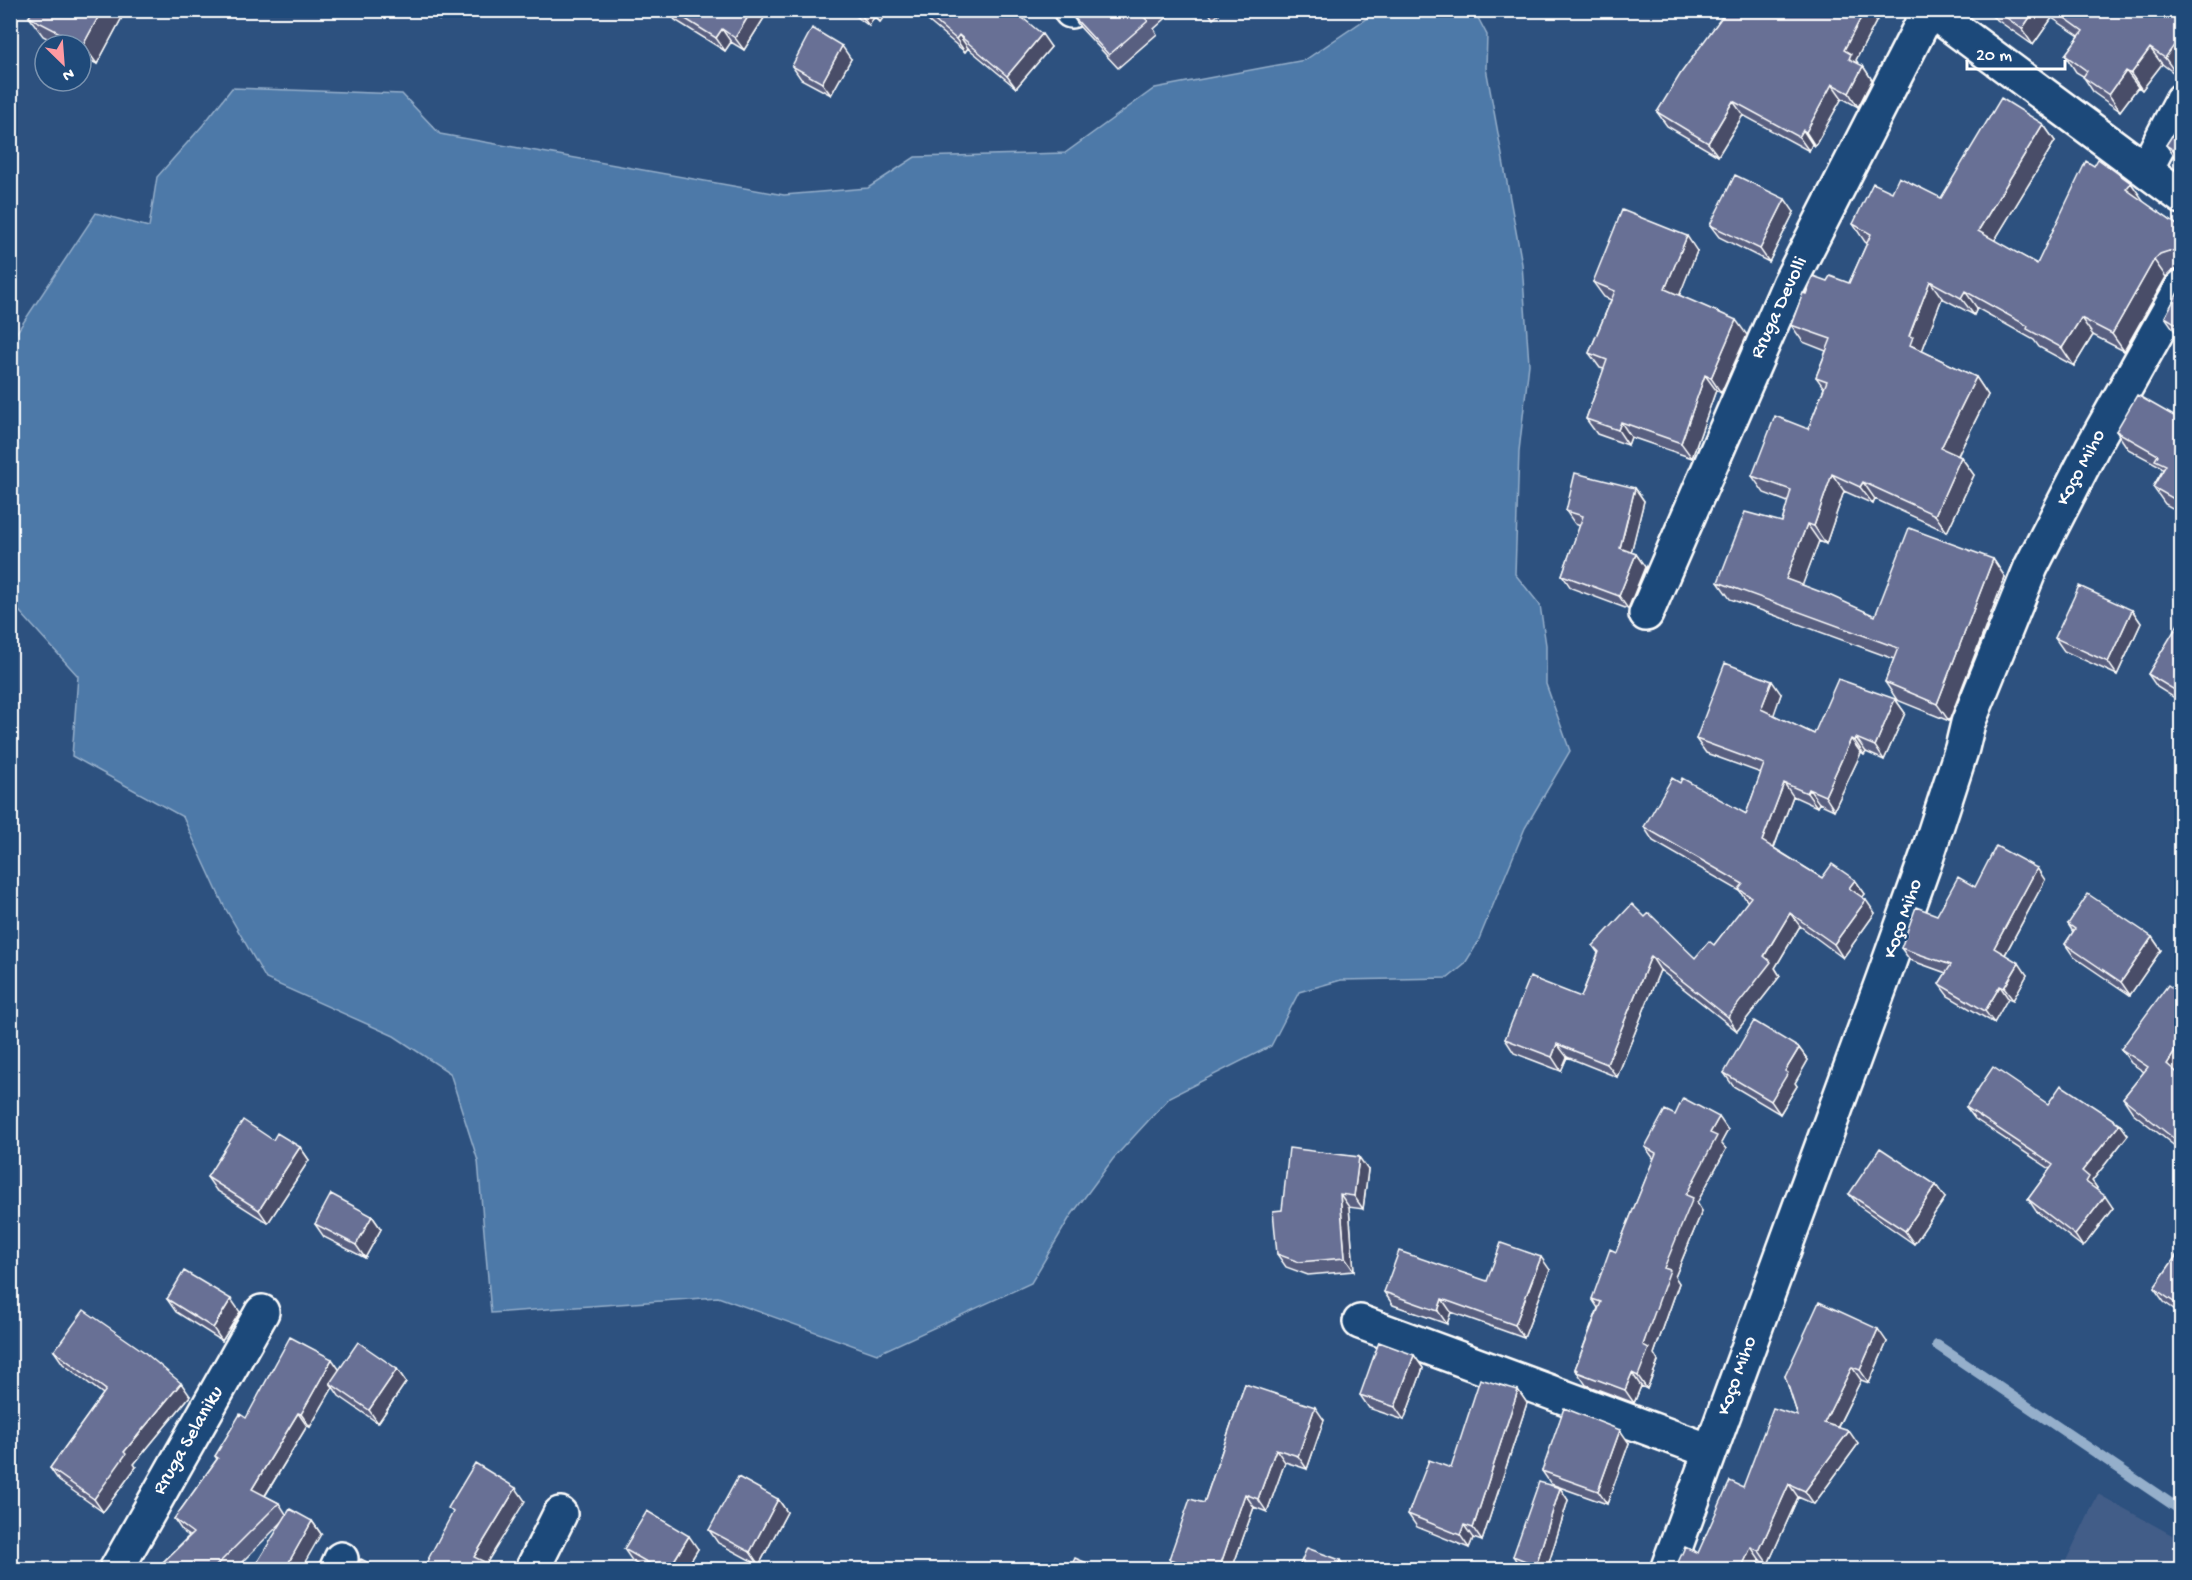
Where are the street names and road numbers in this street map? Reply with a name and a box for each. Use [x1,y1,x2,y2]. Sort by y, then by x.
street label: Rruga Devolli [1746,253,1814,363]
street label: Koço Miho [2052,426,2112,510]
street label: Koço Miho [1880,876,1928,962]
street label: Koço Miho [1713,1333,1763,1419]
street label: Rruga Selaniku [149,1382,230,1499]

